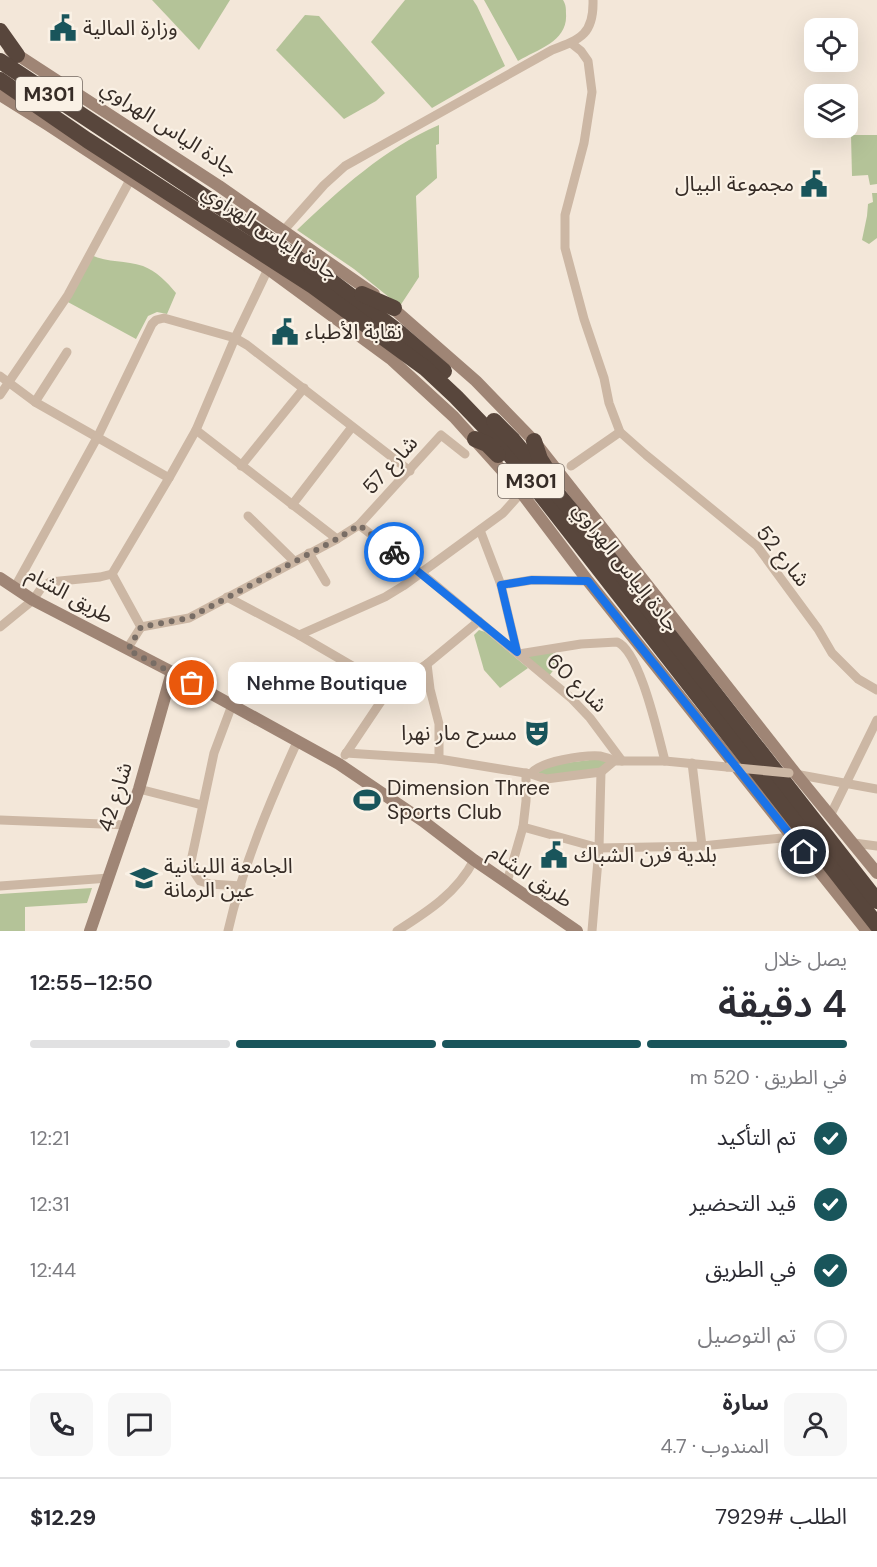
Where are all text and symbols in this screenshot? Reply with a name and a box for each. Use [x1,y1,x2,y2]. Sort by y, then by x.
public building icon: وزارة المالية [48,13,78,43]
place label: وزارة المالية [83,14,178,42]
map controls [804,18,858,138]
button: locate [804,18,858,72]
street label: جادة الياس الهراوي [94,73,243,184]
road number: M301 [16,77,82,111]
button: layers [804,84,858,138]
public building icon: مجموعة البيال [799,169,829,199]
place label: مجموعة البيال [675,170,794,198]
street label: جادة إلياس الهراوي [195,177,344,288]
public building icon: نقابة الأطباء [270,317,300,347]
place label: نقابة الأطباء [305,318,402,346]
street label: شارع 57 [356,430,425,501]
road number: M301 [498,464,564,498]
street label: جادة إلياس الهراوي [565,496,685,639]
street label: شارع 52 [749,520,816,593]
courier [364,522,424,582]
icon: bike [378,536,411,569]
street label: طريق الشام [21,560,118,632]
street label: شارع 60 [540,647,613,720]
pin [166,657,217,708]
callout: Nehme Boutique [228,662,426,704]
icon: bag [175,666,208,699]
text: Nehme Boutique [247,670,407,696]
theatre icon: مسرح مار نهرا [522,718,552,748]
place label: مسرح مار نهرا [401,719,517,748]
street label: شارع 42 [91,759,140,836]
place label: Dimension Three Sports Club [387,774,550,826]
sports icon: Dimension Three Sports Club [352,785,382,815]
pin [778,826,829,877]
icon: home [787,835,820,868]
street label: طريق الشام [483,838,578,916]
public building icon: بلدية فرن الشباك [539,840,569,870]
place label: بلدية فرن الشباك [574,841,717,869]
place label: الجامعة اللبنانية عين الرمانة [164,852,293,904]
school or university icon: الجامعة اللبنانية عين الرمانة [129,863,159,893]
text: يصل خلال [764,946,847,972]
text: 12:50–12:55 [30,968,153,997]
text: 4 دقيقة [718,978,847,1029]
text: في الطريق · 520 m [690,1064,847,1090]
icon: check [814,1122,847,1155]
text: تم التأكيد [717,1123,796,1152]
text: 12:21 [30,1125,70,1151]
icon: check [814,1188,847,1221]
text: قيد التحضير [689,1189,796,1218]
text: 12:31 [30,1191,70,1217]
icon: check [814,1254,847,1287]
text: في الطريق [705,1255,796,1284]
text: 12:44 [30,1257,76,1283]
text: تم التوصيل [698,1321,796,1350]
text: سارة [723,1388,769,1417]
button: phone [30,1393,93,1456]
button: chat [108,1393,171,1456]
button: person [784,1393,847,1456]
text: المندوب · 4.7 [660,1433,769,1459]
text: الطلب #7929 [715,1502,847,1531]
text: $12.29 [30,1503,96,1532]

